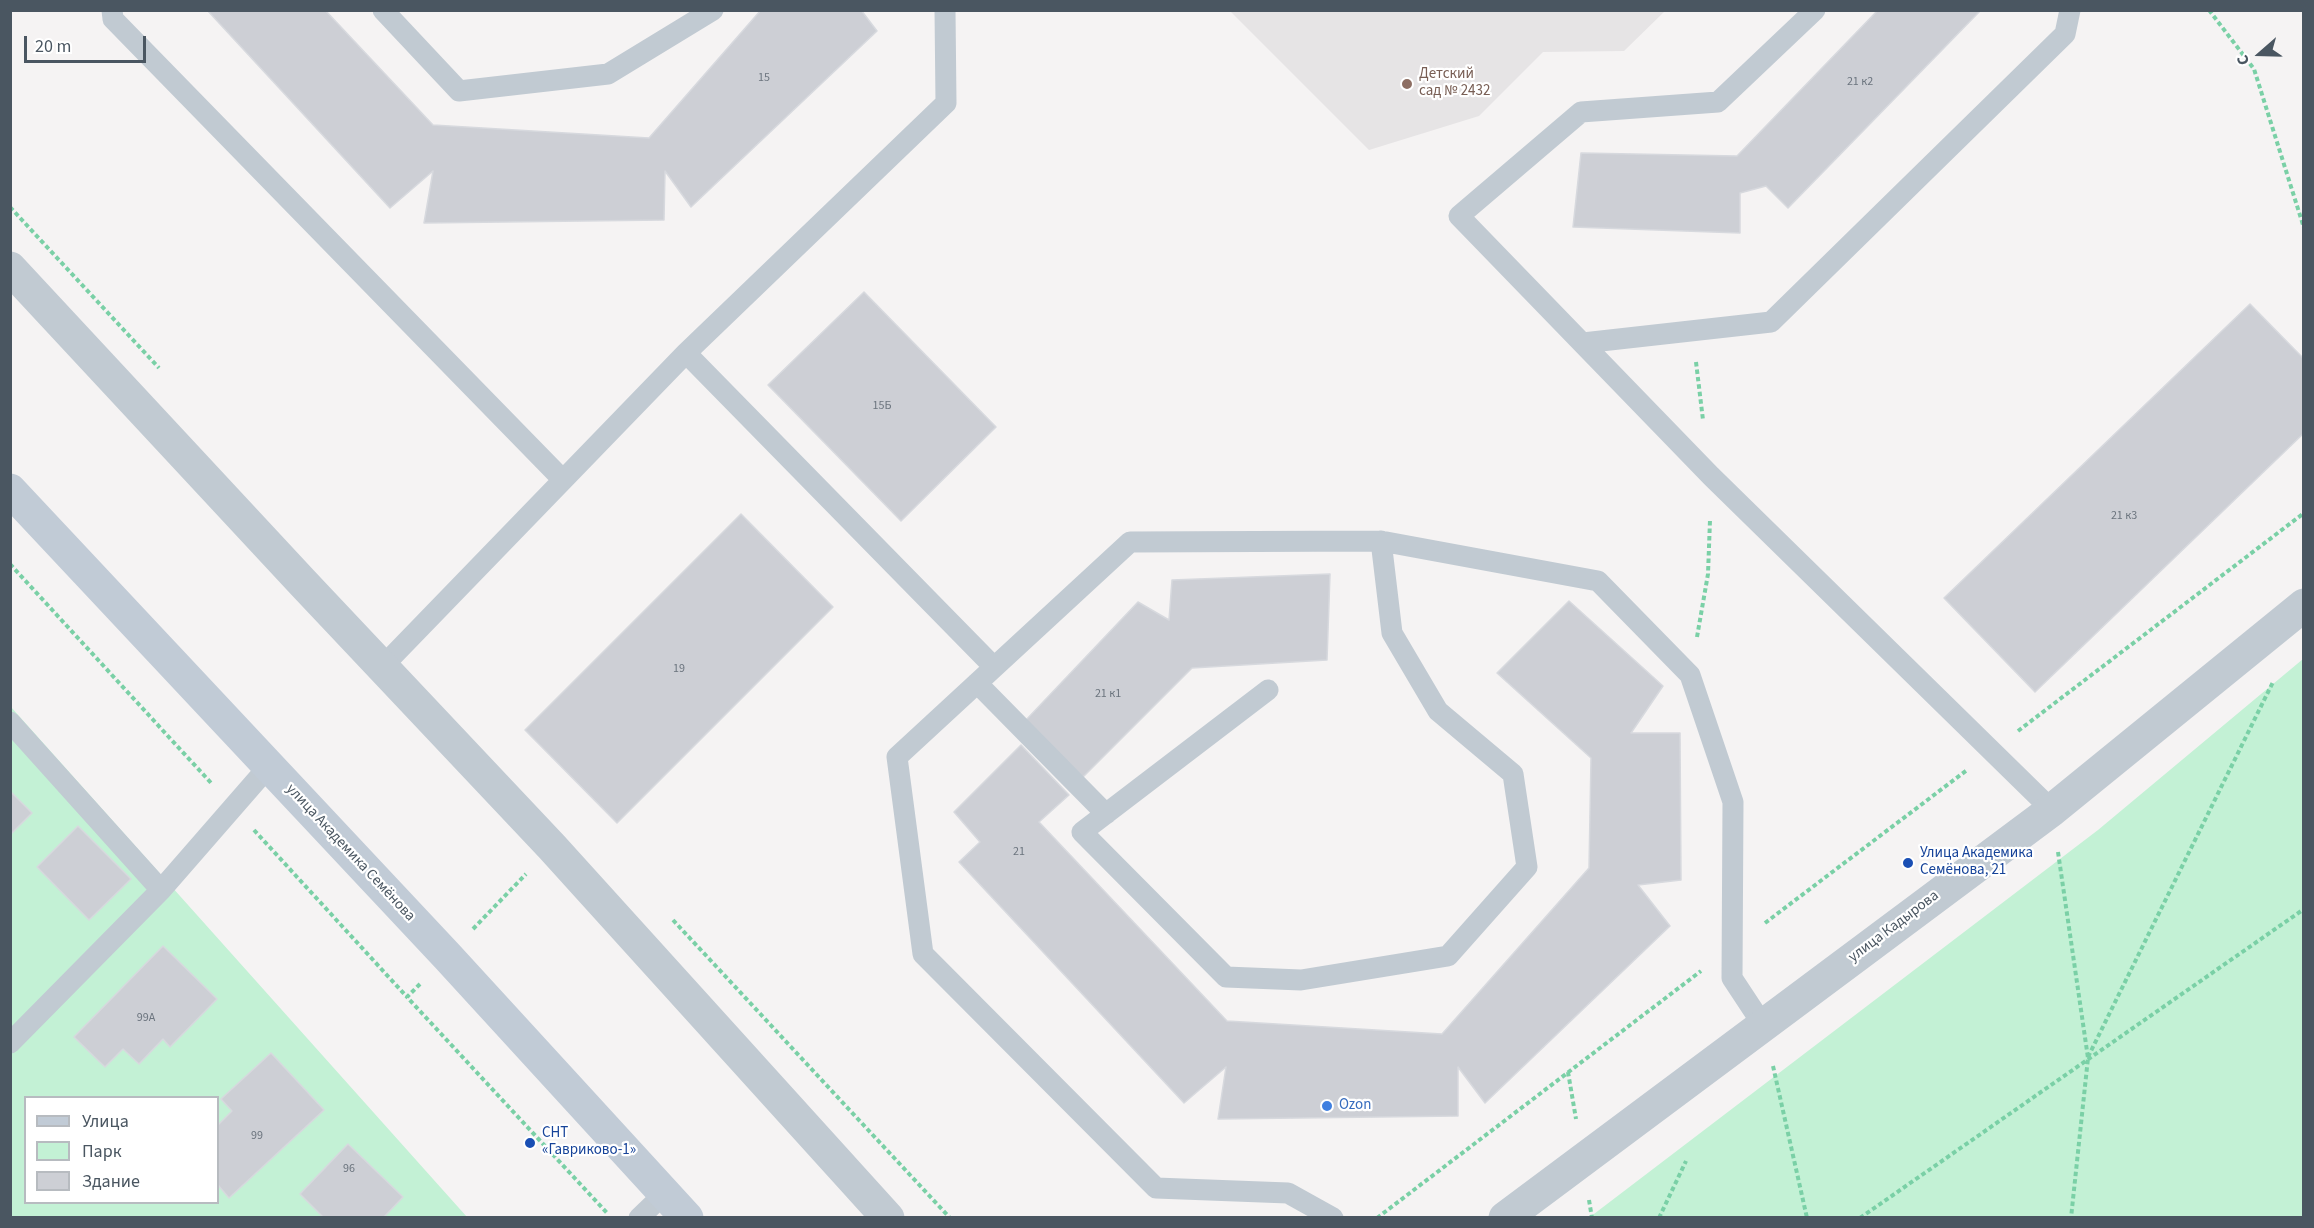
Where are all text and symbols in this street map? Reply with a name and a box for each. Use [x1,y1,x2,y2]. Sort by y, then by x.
scale bar [27,24,148,62]
north arrow [2230,24,2290,84]
text: 20 m [35,34,71,59]
text: С [2231,52,2255,68]
place label: Детский сад № 2432 [1419,66,1490,101]
house number: 15 [758,71,770,85]
house number: 21 к2 [1847,75,1873,89]
marker: Детский сад № 2432 [1400,77,1414,91]
house number: 15Б [873,399,891,413]
house number: 21 к3 [2111,509,2137,523]
house number: 19 [673,662,685,676]
house number: 21 к1 [1095,687,1121,701]
street label: улица Академика Семёнова [282,781,418,925]
house number: 21 [1013,845,1025,859]
place label: Улица Академика Семёнова, 21 [1920,845,2033,880]
marker: Улица Академика Семёнова, 21 [1901,856,1915,870]
street label: улица Кадырова [1845,887,1943,967]
house number: 99А [137,1011,155,1025]
legend [24,1096,219,1204]
place label: Ozon [1339,1097,1371,1115]
marker: Ozon [1320,1099,1334,1113]
text: Улица [82,1109,129,1134]
place label: СНТ «Гавриково-1» [542,1125,636,1160]
house number: 99 [251,1129,263,1143]
marker: СНТ «Гавриково-1» [523,1136,537,1150]
text: Парк [82,1139,122,1164]
house number: 96 [343,1162,355,1176]
text: Здание [82,1169,140,1194]

